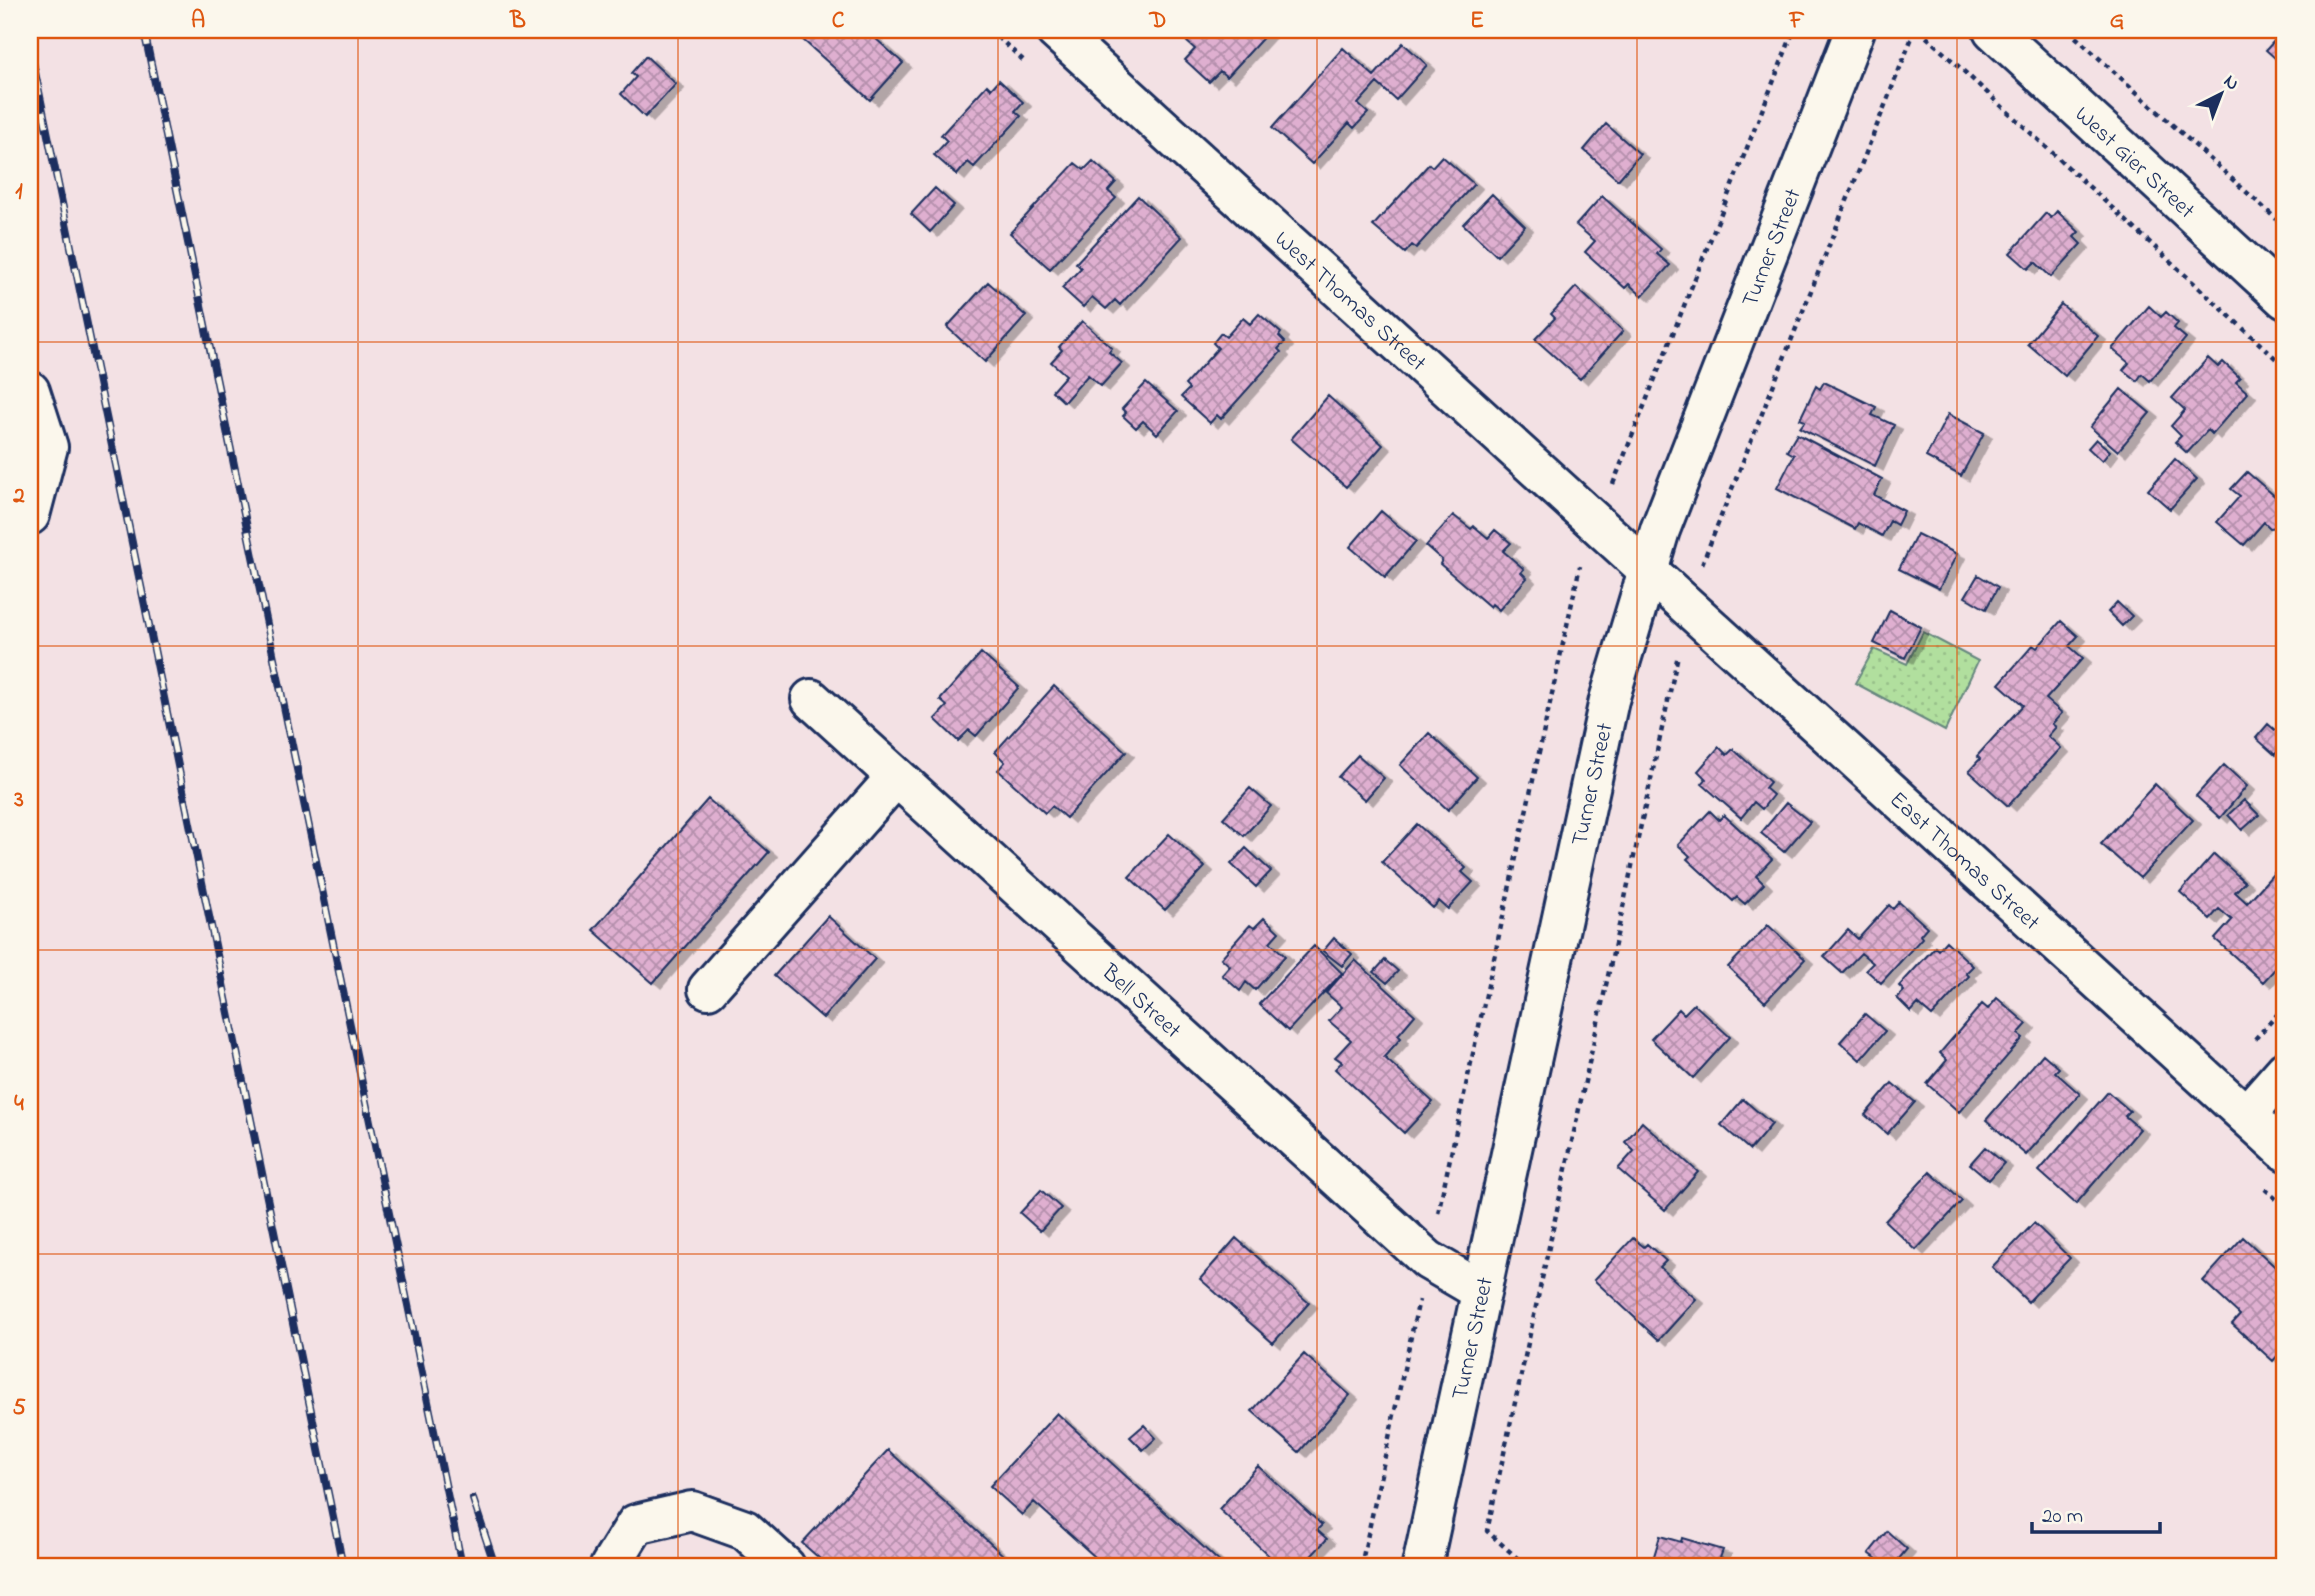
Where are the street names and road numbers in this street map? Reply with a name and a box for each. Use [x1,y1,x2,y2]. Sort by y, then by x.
street label: West Gier Street [2066,99,2202,227]
street label: Turner Street [1735,184,1811,312]
street label: West Thomas Street [1266,224,1433,380]
street label: Turner Street [1564,720,1623,849]
street label: East Thomas Street [1881,784,2047,939]
street label: Bell Street [1093,957,1188,1047]
street label: Turner Street [1444,1274,1503,1403]

